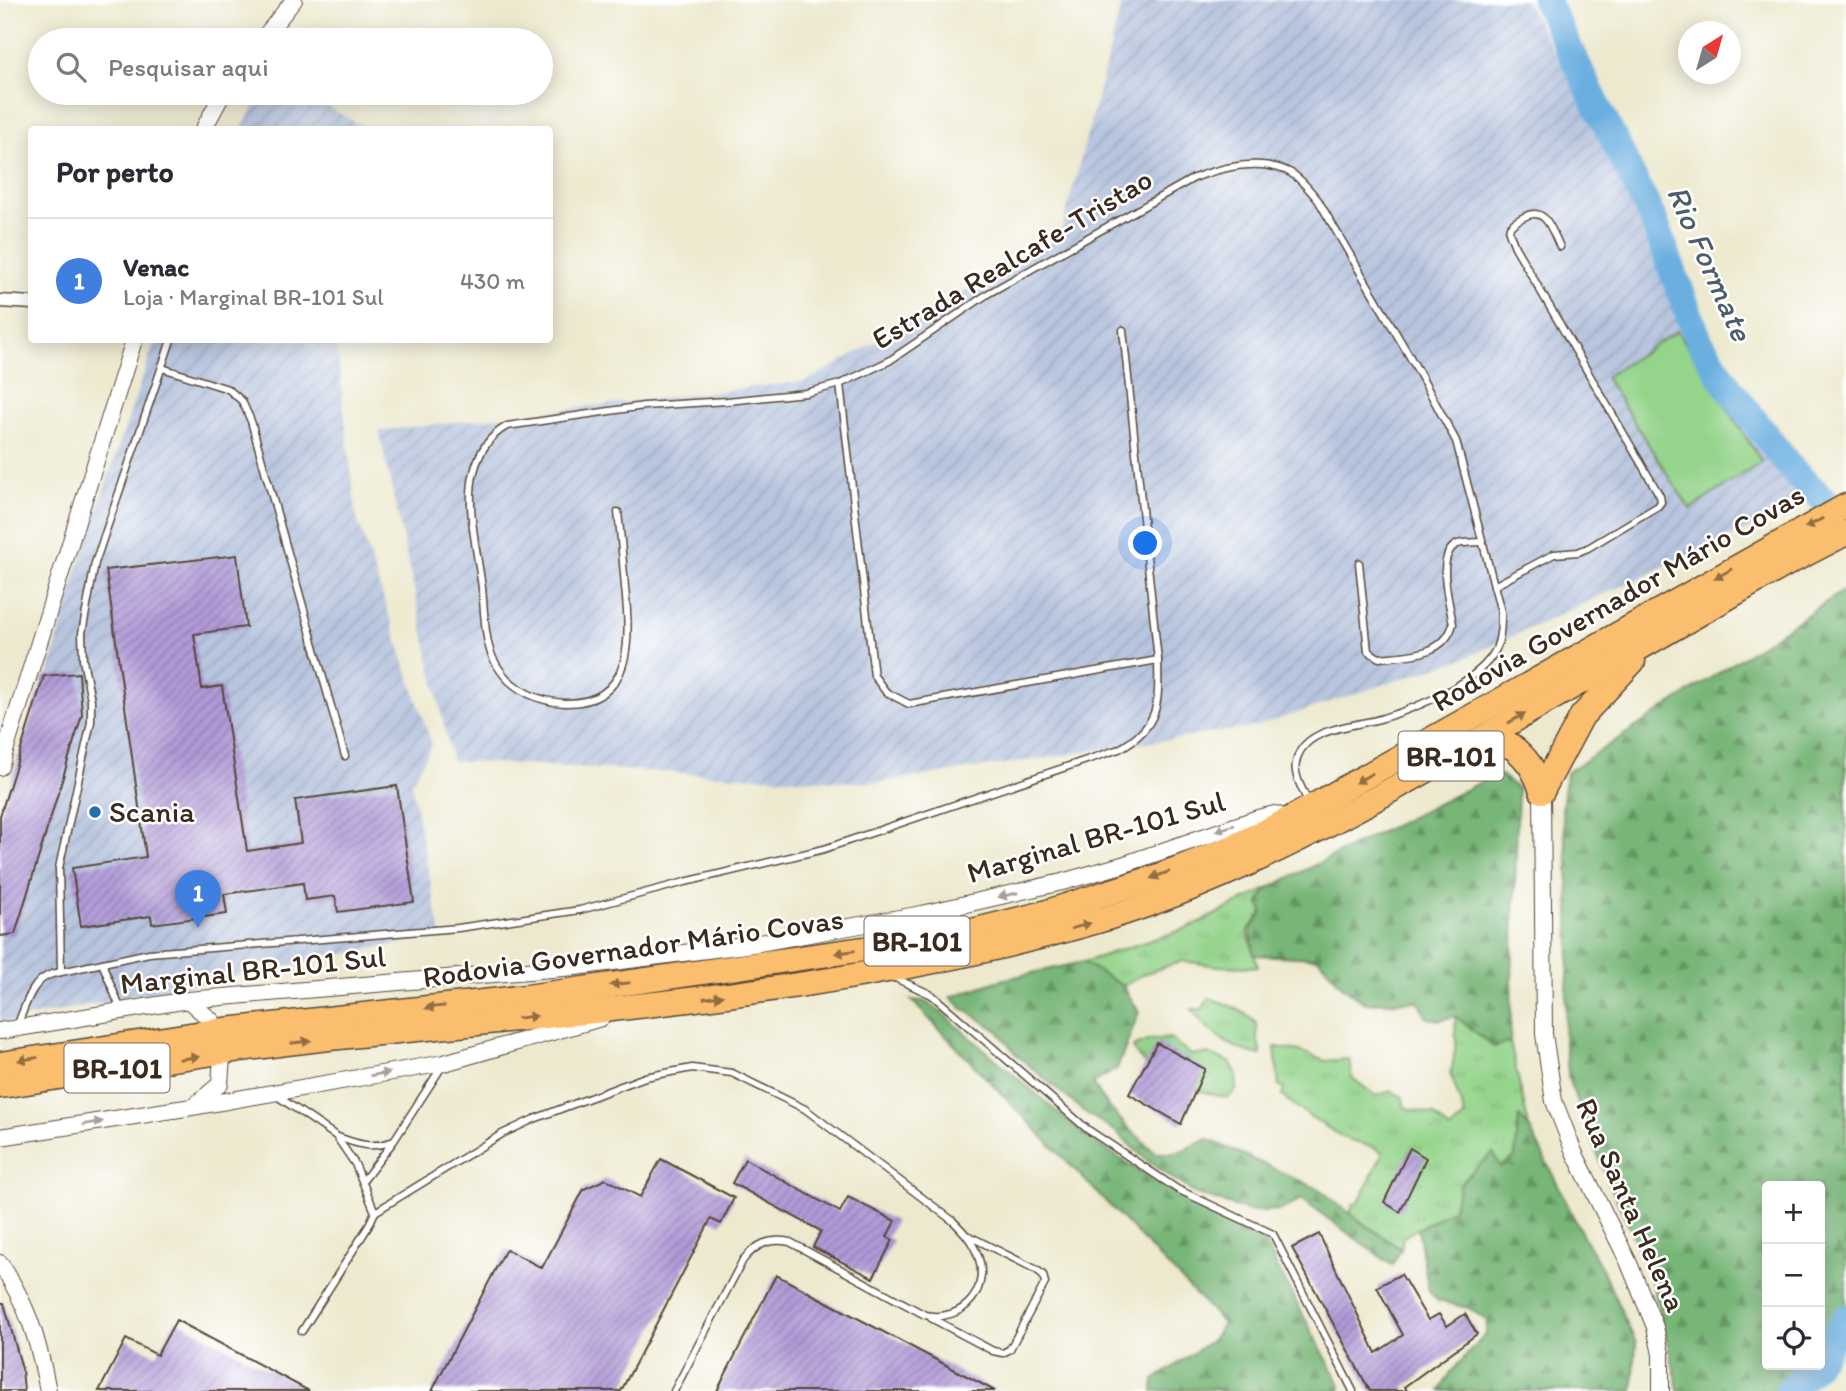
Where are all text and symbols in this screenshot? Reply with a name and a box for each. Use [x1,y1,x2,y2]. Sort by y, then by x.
north arrow [1678,21,1741,84]
search box [28,28,553,105]
icon: search [52,48,90,86]
text: Pesquisar aqui [108,51,269,83]
text: Por perto [56,153,174,190]
street label: Estrada Realcafe-Tristao [865,160,1159,357]
water label: Rio Formate [1659,179,1762,348]
text: Venac [123,251,189,283]
text: 1 [74,267,84,295]
text: 430 m [460,267,525,295]
text: Loja · Marginal BR-101 Sul [123,283,384,311]
street label: Rodovia Governador Mário Covas [1425,475,1811,720]
one-way arrow [1804,517,1824,529]
your location [1128,526,1162,560]
one-way arrow [1714,568,1733,580]
one-way arrow [1507,712,1527,724]
road number: BR-101 [1398,732,1504,780]
one-way arrow [1354,772,1373,784]
street label: Marginal BR-101 Sul [962,782,1230,891]
place label: Scania [109,793,195,830]
marker: Scania [87,804,103,820]
one-way arrow [1214,823,1235,834]
pin: 1 [175,870,221,928]
one-way arrow [1150,870,1171,881]
one-way arrow [997,890,1019,901]
street label: Rodovia Governador Mário Covas [420,900,846,995]
road number: BR-101 [864,916,970,965]
one-way arrow [1070,920,1091,930]
street label: Marginal BR-101 Sul [118,937,388,1002]
one-way arrow [834,947,856,958]
one-way arrow [609,979,631,990]
one-way arrow [702,991,724,1002]
one-way arrow [423,1002,445,1013]
one-way arrow [516,1012,538,1023]
one-way arrow [290,1036,312,1047]
road number: BR-101 [64,1044,170,1092]
one-way arrow [178,1052,200,1063]
one-way arrow [17,1054,39,1065]
one-way arrow [369,1069,391,1080]
street label: Rua Santa Helena [1568,1092,1695,1318]
one-way arrow [82,1117,104,1128]
map controls [1762,1181,1825,1370]
button: + [1762,1181,1825,1244]
button: − [1762,1244,1825,1307]
button: locate [1762,1307,1825,1370]

